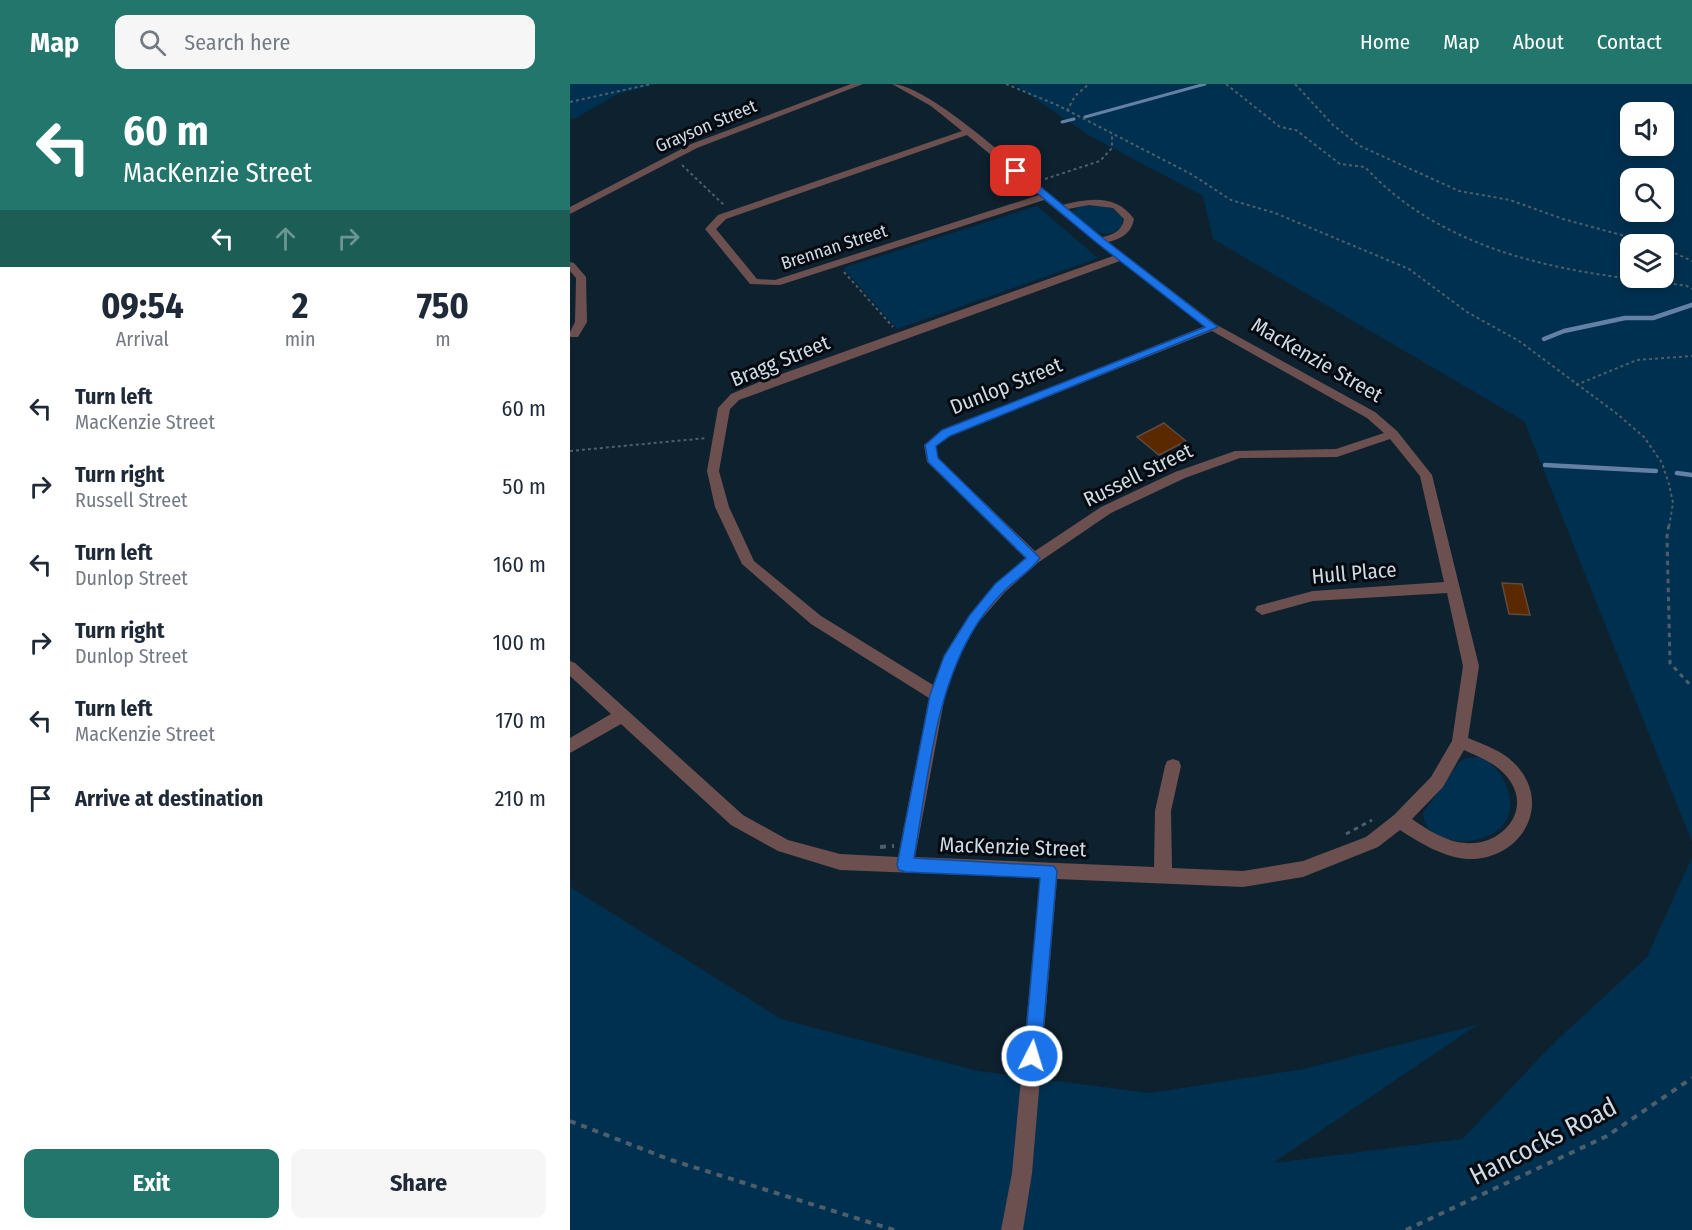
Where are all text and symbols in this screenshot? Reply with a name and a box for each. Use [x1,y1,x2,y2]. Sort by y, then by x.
search box [115,15,535,69]
text: Map [30,26,79,59]
icon: search [136,26,169,59]
text: Search here [184,29,290,56]
text: Home [1360,29,1410,55]
text: Map [1443,29,1480,55]
text: About [1513,29,1564,55]
text: Contact [1597,29,1662,55]
street label: Grayson Street [652,95,760,157]
map controls [1620,102,1674,288]
button: sound [1620,102,1674,156]
text: 60 m [123,106,209,156]
icon: left [24,108,102,186]
pin [990,145,1041,196]
icon: arrive [999,154,1032,187]
text: MacKenzie Street [123,157,312,189]
button: search [1620,168,1674,222]
street label: Brennan Street [778,219,890,275]
icon: left [206,222,239,255]
icon: ahead [269,222,302,255]
icon: right [332,222,365,255]
button: layers [1620,234,1674,288]
text: 09:54 [101,284,184,328]
text: 2 [292,284,309,328]
text: 750 [417,284,469,328]
street label: MacKenzie Street [1247,312,1387,408]
text: Arrival [116,327,169,351]
text: min [285,327,316,351]
text: m [435,327,451,351]
street label: Bragg Street [727,329,833,393]
street label: Dunlop Street [946,352,1066,420]
text: Turn left [75,383,153,410]
icon: left [24,392,57,425]
text: 60 m [502,395,546,422]
text: MacKenzie Street [75,410,215,434]
street label: Russell Street [1079,437,1197,513]
text: Turn right [75,461,164,488]
icon: right [24,470,57,503]
text: 50 m [502,473,546,500]
text: Russell Street [75,488,188,512]
text: Turn left [75,539,153,566]
icon: left [24,548,57,581]
text: 160 m [493,551,546,578]
street label: Hull Place [1310,556,1398,590]
text: Dunlop Street [75,566,188,590]
text: Turn right [75,617,164,644]
icon: right [24,626,57,659]
text: 100 m [492,629,546,656]
text: Dunlop Street [75,644,188,668]
text: Turn left [75,695,153,722]
icon: left [24,704,57,737]
text: 170 m [495,707,546,734]
text: MacKenzie Street [75,722,215,746]
icon: arrive [24,782,57,815]
text: Arrive at destination [75,785,263,812]
text: 210 m [495,785,546,812]
street label: MacKenzie Street [939,831,1087,863]
position arrow [1000,1024,1064,1088]
street label: Hancocks Road [1465,1091,1622,1192]
button: Exit [24,1149,279,1218]
button: Share [291,1149,546,1218]

